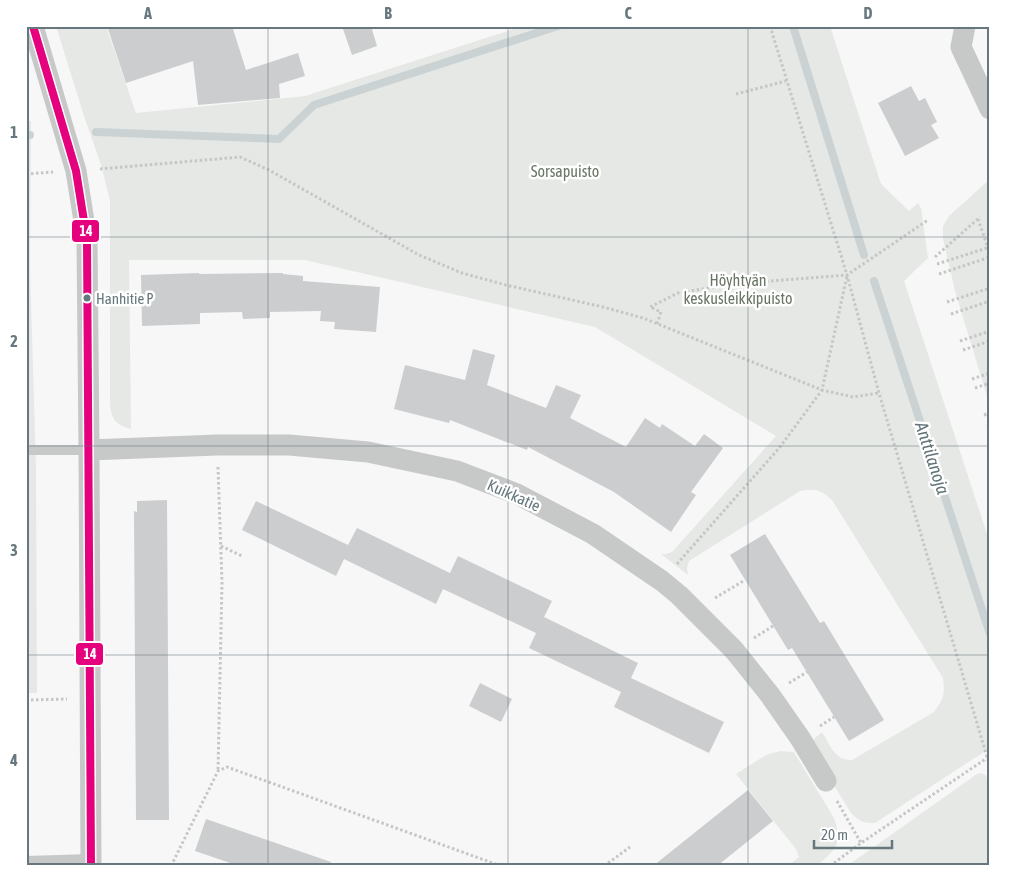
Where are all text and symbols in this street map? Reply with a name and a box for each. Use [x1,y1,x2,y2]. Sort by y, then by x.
text: A [143,4,152,22]
text: B [384,4,392,22]
text: C [624,4,632,22]
text: D [864,4,873,22]
text: 1 [10,123,18,141]
park label: Sorsapuisto [531,162,599,181]
line badge: 14 [71,219,100,243]
text: 14 [79,223,93,239]
park label: Höyhtyän keskusleikkipuisto [684,271,792,308]
place label: Hanhitie P [96,290,154,307]
marker: Hanhitie P [82,293,92,303]
text: 2 [10,332,18,350]
water label: Anttilanoja [911,418,954,497]
street label: Kuikkatie [485,475,543,515]
text: 3 [10,541,18,559]
line badge: 14 [75,642,104,666]
text: 14 [83,646,97,662]
text: 4 [9,751,18,769]
scale bar [814,817,891,849]
text: 20 m [821,826,848,843]

